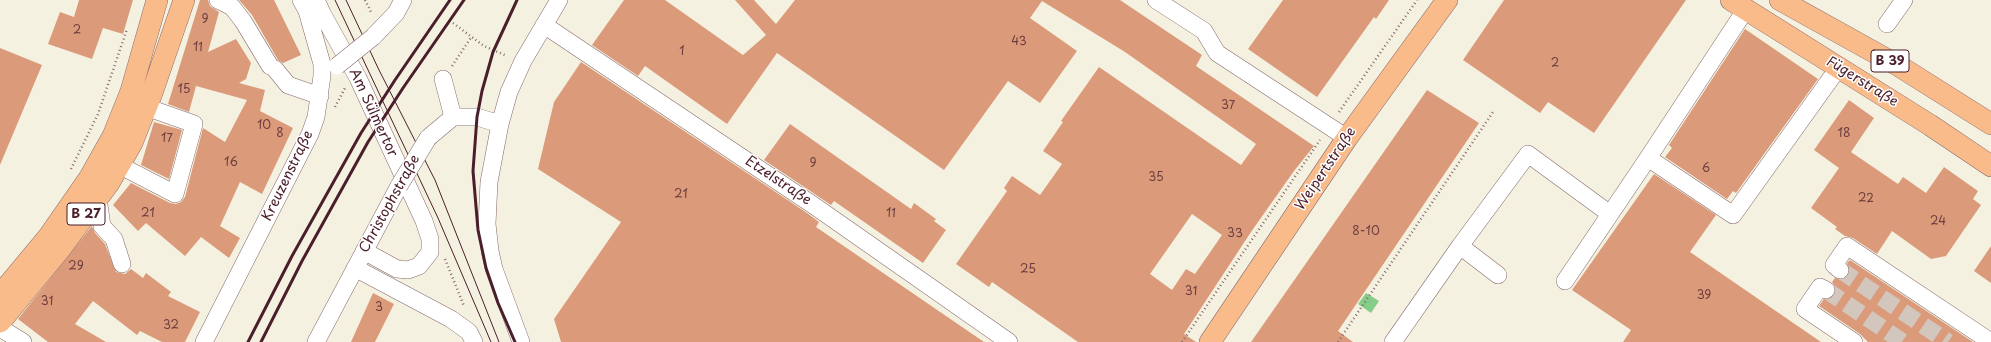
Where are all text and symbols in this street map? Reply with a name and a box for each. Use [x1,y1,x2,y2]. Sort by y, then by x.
house number: 9 [201,13,209,27]
house number: 2 [73,24,81,38]
house number: 43 [1011,35,1027,49]
house number: 11 [193,41,203,55]
house number: 1 [679,45,685,59]
road number: B 39 [1871,50,1909,72]
street label: Fügerstraße [1823,53,1901,111]
house number: 2 [1551,57,1559,71]
street label: Am Sülmertor [345,66,401,160]
house number: 15 [177,83,191,97]
house number: 37 [1221,99,1235,113]
house number: 10 [257,119,271,133]
street label: Weipertstraße [1292,124,1360,214]
house number: 8 [276,127,284,141]
house number: 18 [1838,127,1850,141]
street label: Kreuzenstraße [259,128,317,224]
house number: 17 [161,132,173,146]
street label: Christophstraße [356,152,424,256]
street label: Etzelstraße [742,153,814,209]
house number: 16 [224,156,238,170]
house number: 9 [809,157,817,171]
house number: 6 [1702,162,1710,176]
house number: 35 [1148,171,1164,185]
house number: 21 [674,188,688,202]
house number: 22 [1858,192,1874,206]
road number: B 27 [67,203,105,225]
house number: 21 [141,207,155,221]
house number: 11 [886,207,896,221]
house number: 24 [1930,215,1946,229]
house number: 8-10 [1352,225,1380,239]
house number: 33 [1227,227,1243,241]
house number: 29 [68,260,84,274]
house number: 25 [1020,263,1036,277]
house number: 31 [1185,285,1197,299]
house number: 39 [1697,289,1711,303]
house number: 31 [41,295,53,309]
house number: 3 [375,301,383,315]
house number: 32 [163,319,179,333]

